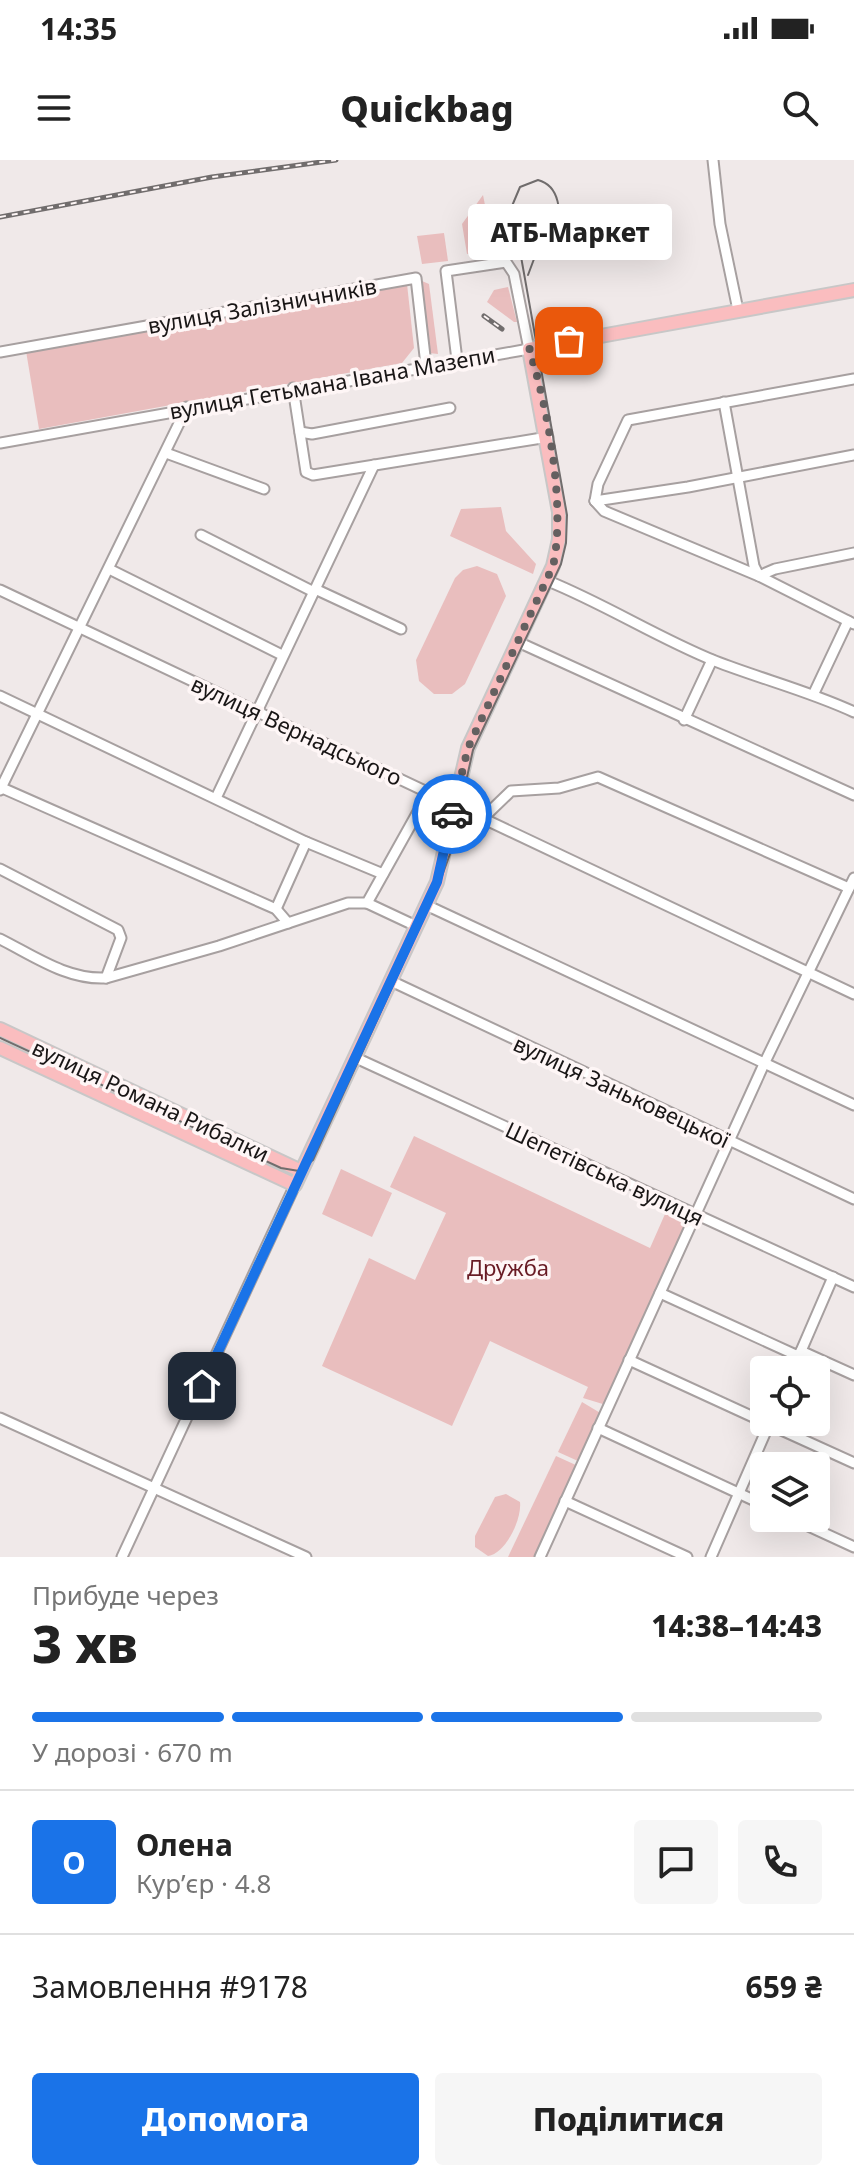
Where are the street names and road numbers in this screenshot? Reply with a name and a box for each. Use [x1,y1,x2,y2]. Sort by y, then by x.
street label: вулиця Залізничників [145,270,379,340]
street label: вулиця Гетьмана Івана Мазепи [167,339,497,425]
street label: вулиця Вернадського [187,668,407,792]
street label: вулиця Заньковецької [509,1028,735,1154]
street label: вулиця Романа Рибалки [28,1032,274,1168]
street label: Шепетівська вулиця [501,1114,709,1232]

